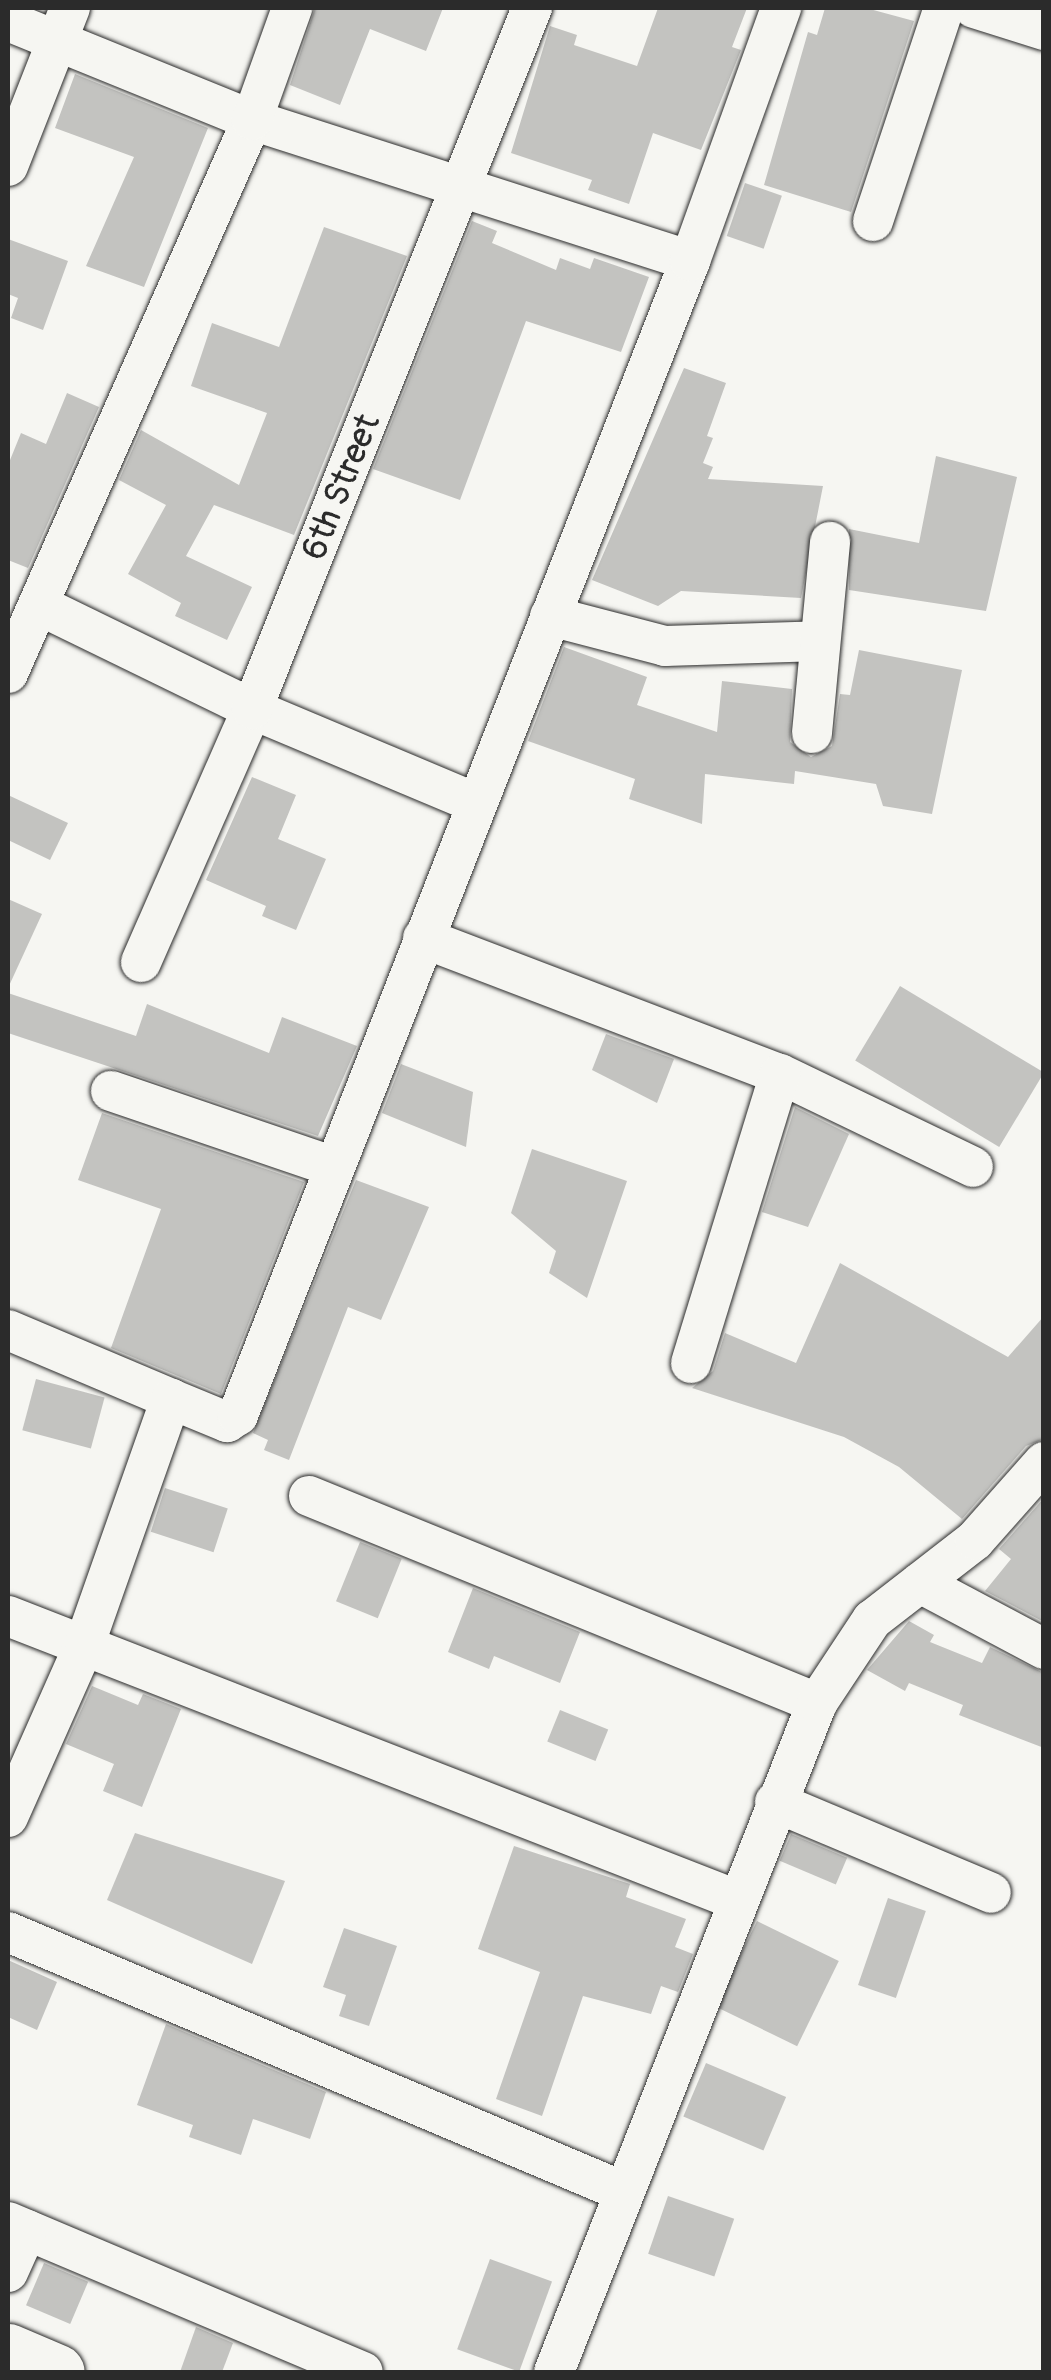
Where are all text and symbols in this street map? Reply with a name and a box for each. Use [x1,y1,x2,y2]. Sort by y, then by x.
street label: 6th Street [293,408,389,566]

